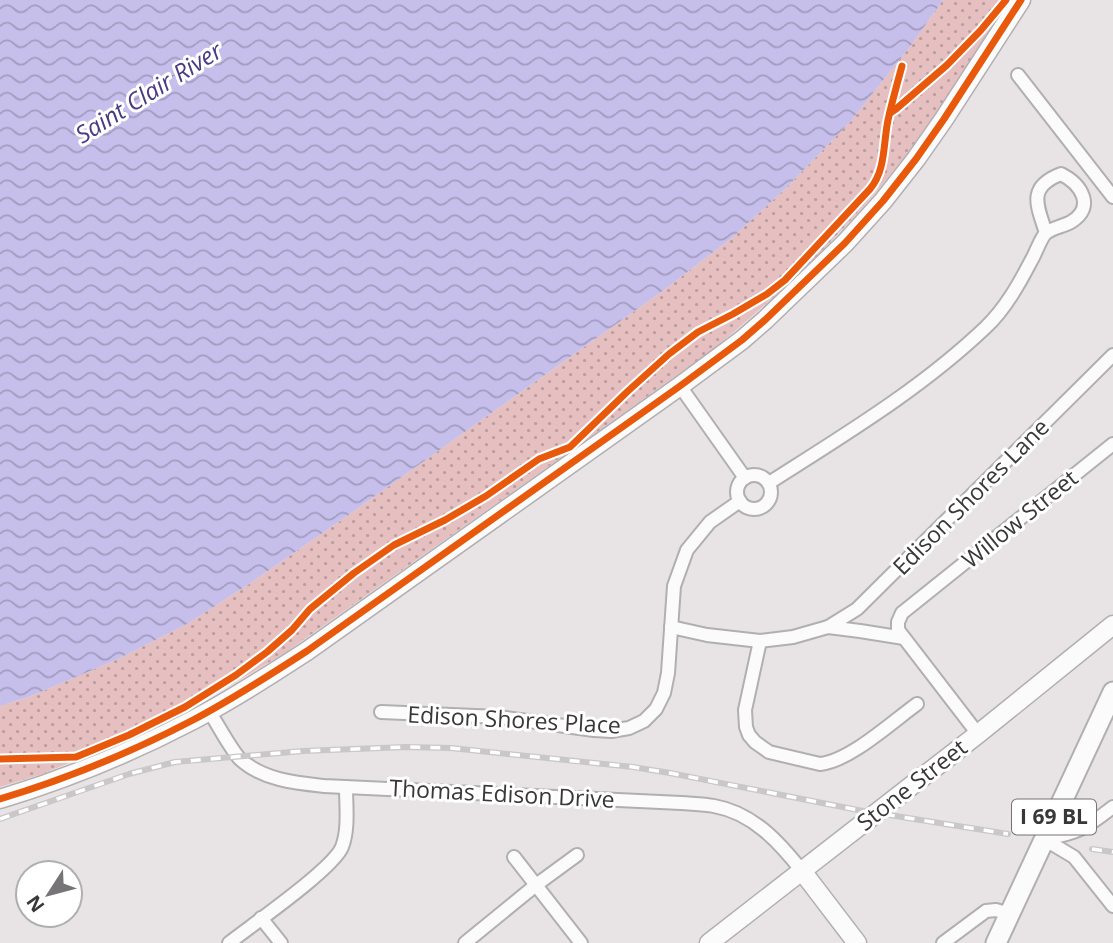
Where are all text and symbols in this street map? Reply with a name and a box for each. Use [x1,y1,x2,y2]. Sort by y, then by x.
water label: Saint Clair River [68,33,229,150]
street label: Edison Shores Lane [885,411,1056,582]
street label: Willow Street [955,462,1084,575]
street label: Edison Shores Place [407,697,622,741]
street label: Stone Street [850,731,973,837]
street label: Thomas Edison Drive [389,771,615,815]
road number: I 69 BL [1012,800,1096,834]
north arrow [14,859,84,929]
text: N [20,890,50,918]

